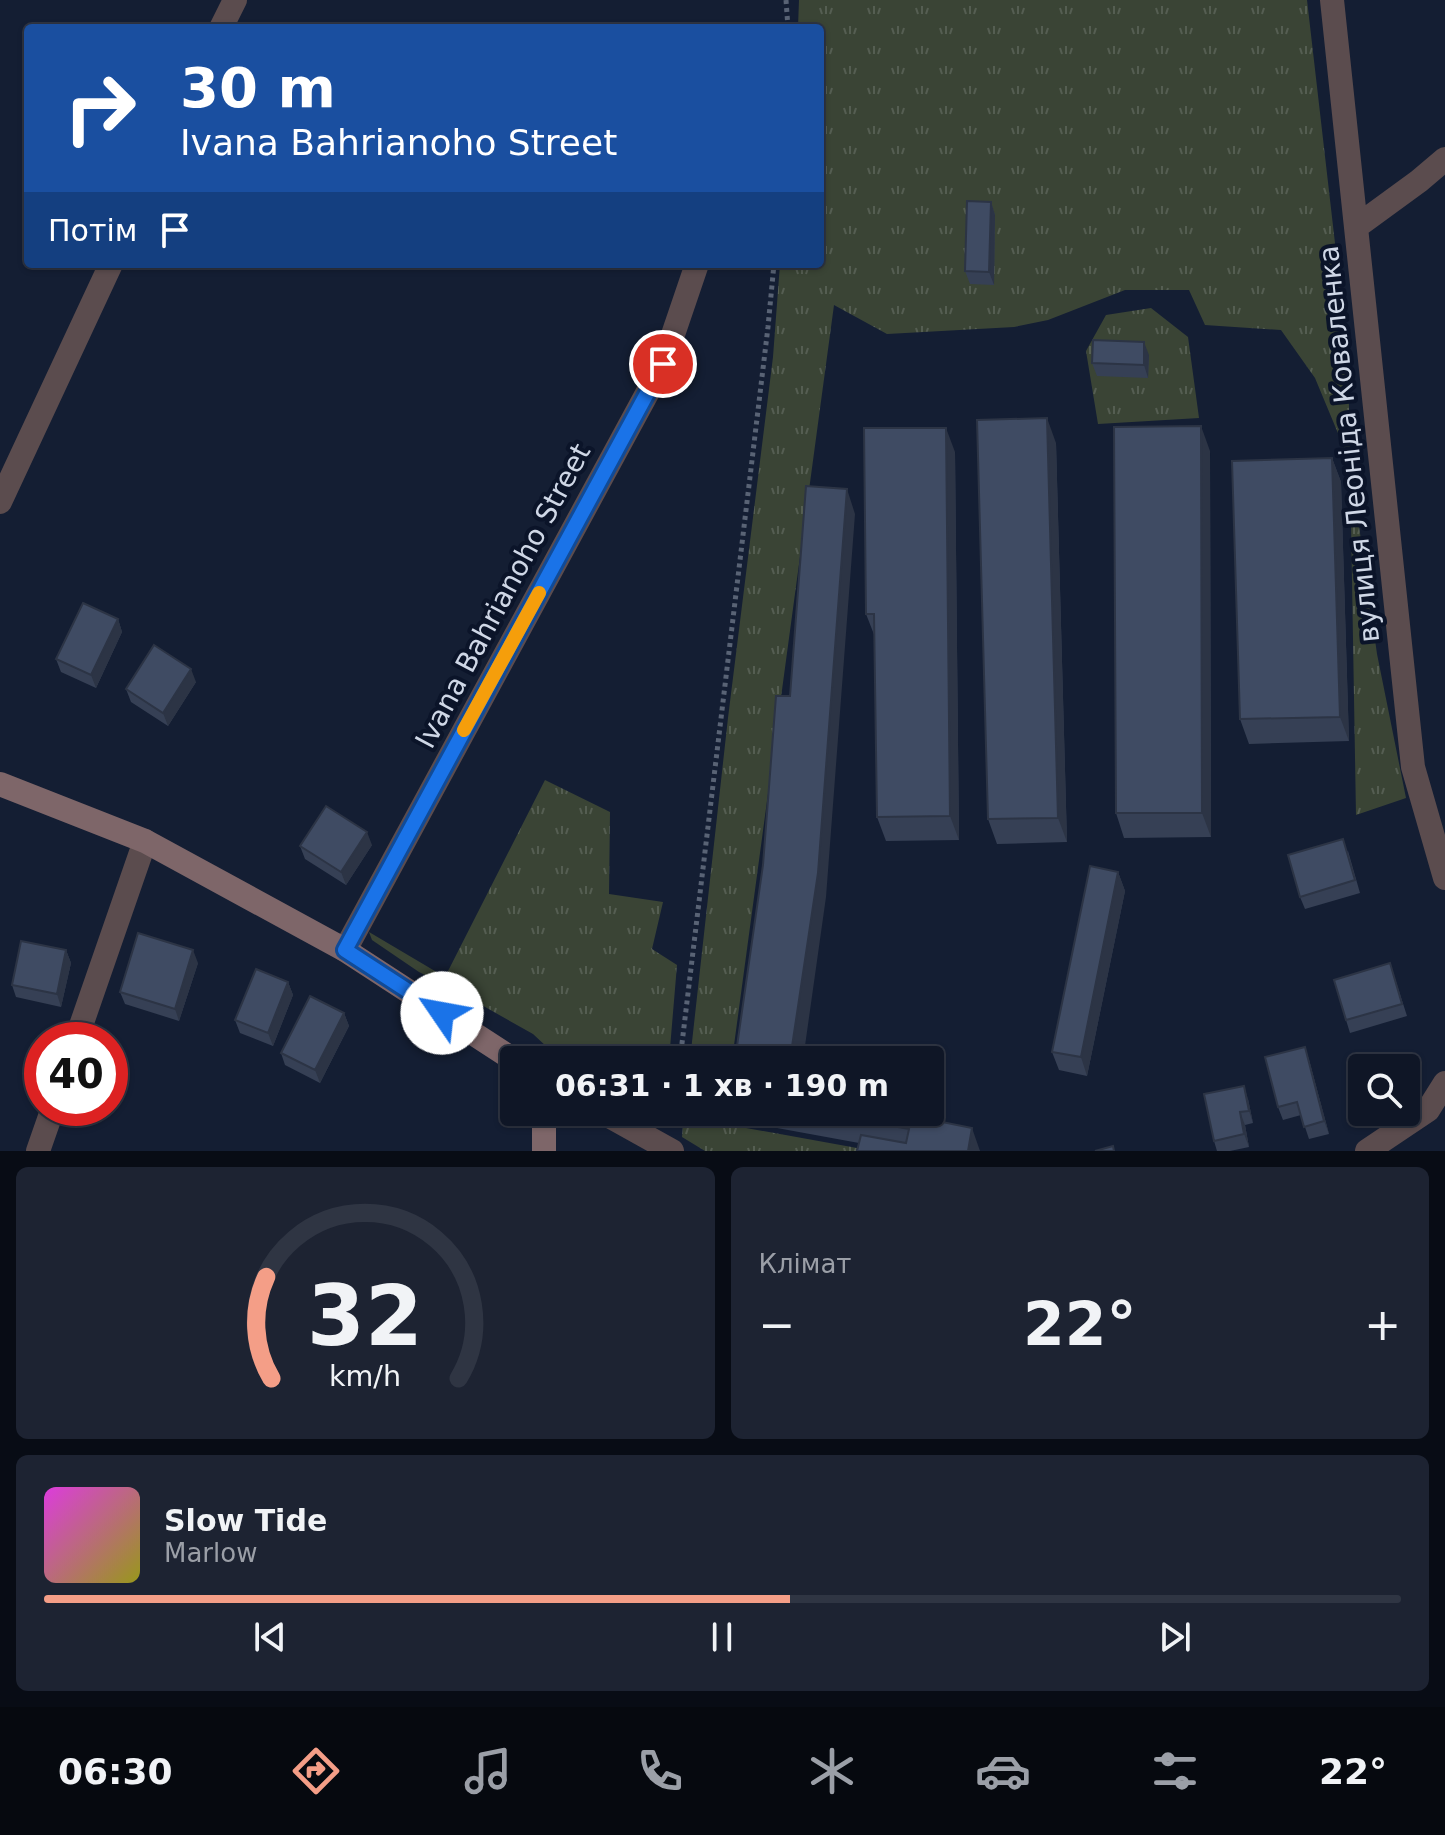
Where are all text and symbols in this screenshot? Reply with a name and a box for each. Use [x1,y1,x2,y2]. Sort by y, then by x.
text: 30 m [180,55,336,120]
icon: right [48,56,152,160]
text: Ivana Bahrianoho Street [180,122,617,163]
icon: arrive [153,208,197,252]
text: Потім [48,213,137,248]
street label: вулиця Леоніда Коваленка [1312,244,1386,644]
pin [629,330,697,398]
icon: arrive [641,342,685,386]
street label: Ivana Bahrianoho Street [409,438,597,754]
position arrow [400,971,484,1055]
speed limit sign: 40 [24,1022,128,1126]
map controls [1348,1054,1420,1126]
button: search [1348,1054,1420,1126]
text: 06:31 · 1 хв · 190 m [555,1068,889,1103]
text: Клімат [759,1249,852,1279]
text: 32 [307,1268,423,1365]
text: 22° [1023,1289,1137,1359]
text: − [759,1299,795,1350]
text: + [1364,1299,1401,1350]
text: km/h [329,1359,401,1393]
text: Slow Tide [164,1503,327,1538]
text: Marlow [164,1538,257,1568]
icon: previous [248,1615,292,1659]
icon: pause [700,1615,744,1659]
icon: next [1153,1615,1197,1659]
icon: directions [288,1743,344,1799]
icon: music [460,1743,516,1799]
icon: phone [632,1743,688,1799]
icon: climate [804,1743,860,1799]
icon: car [975,1743,1031,1799]
icon: filters [1147,1743,1203,1799]
text: 06:30 [58,1751,172,1792]
text: 22° [1319,1751,1387,1792]

